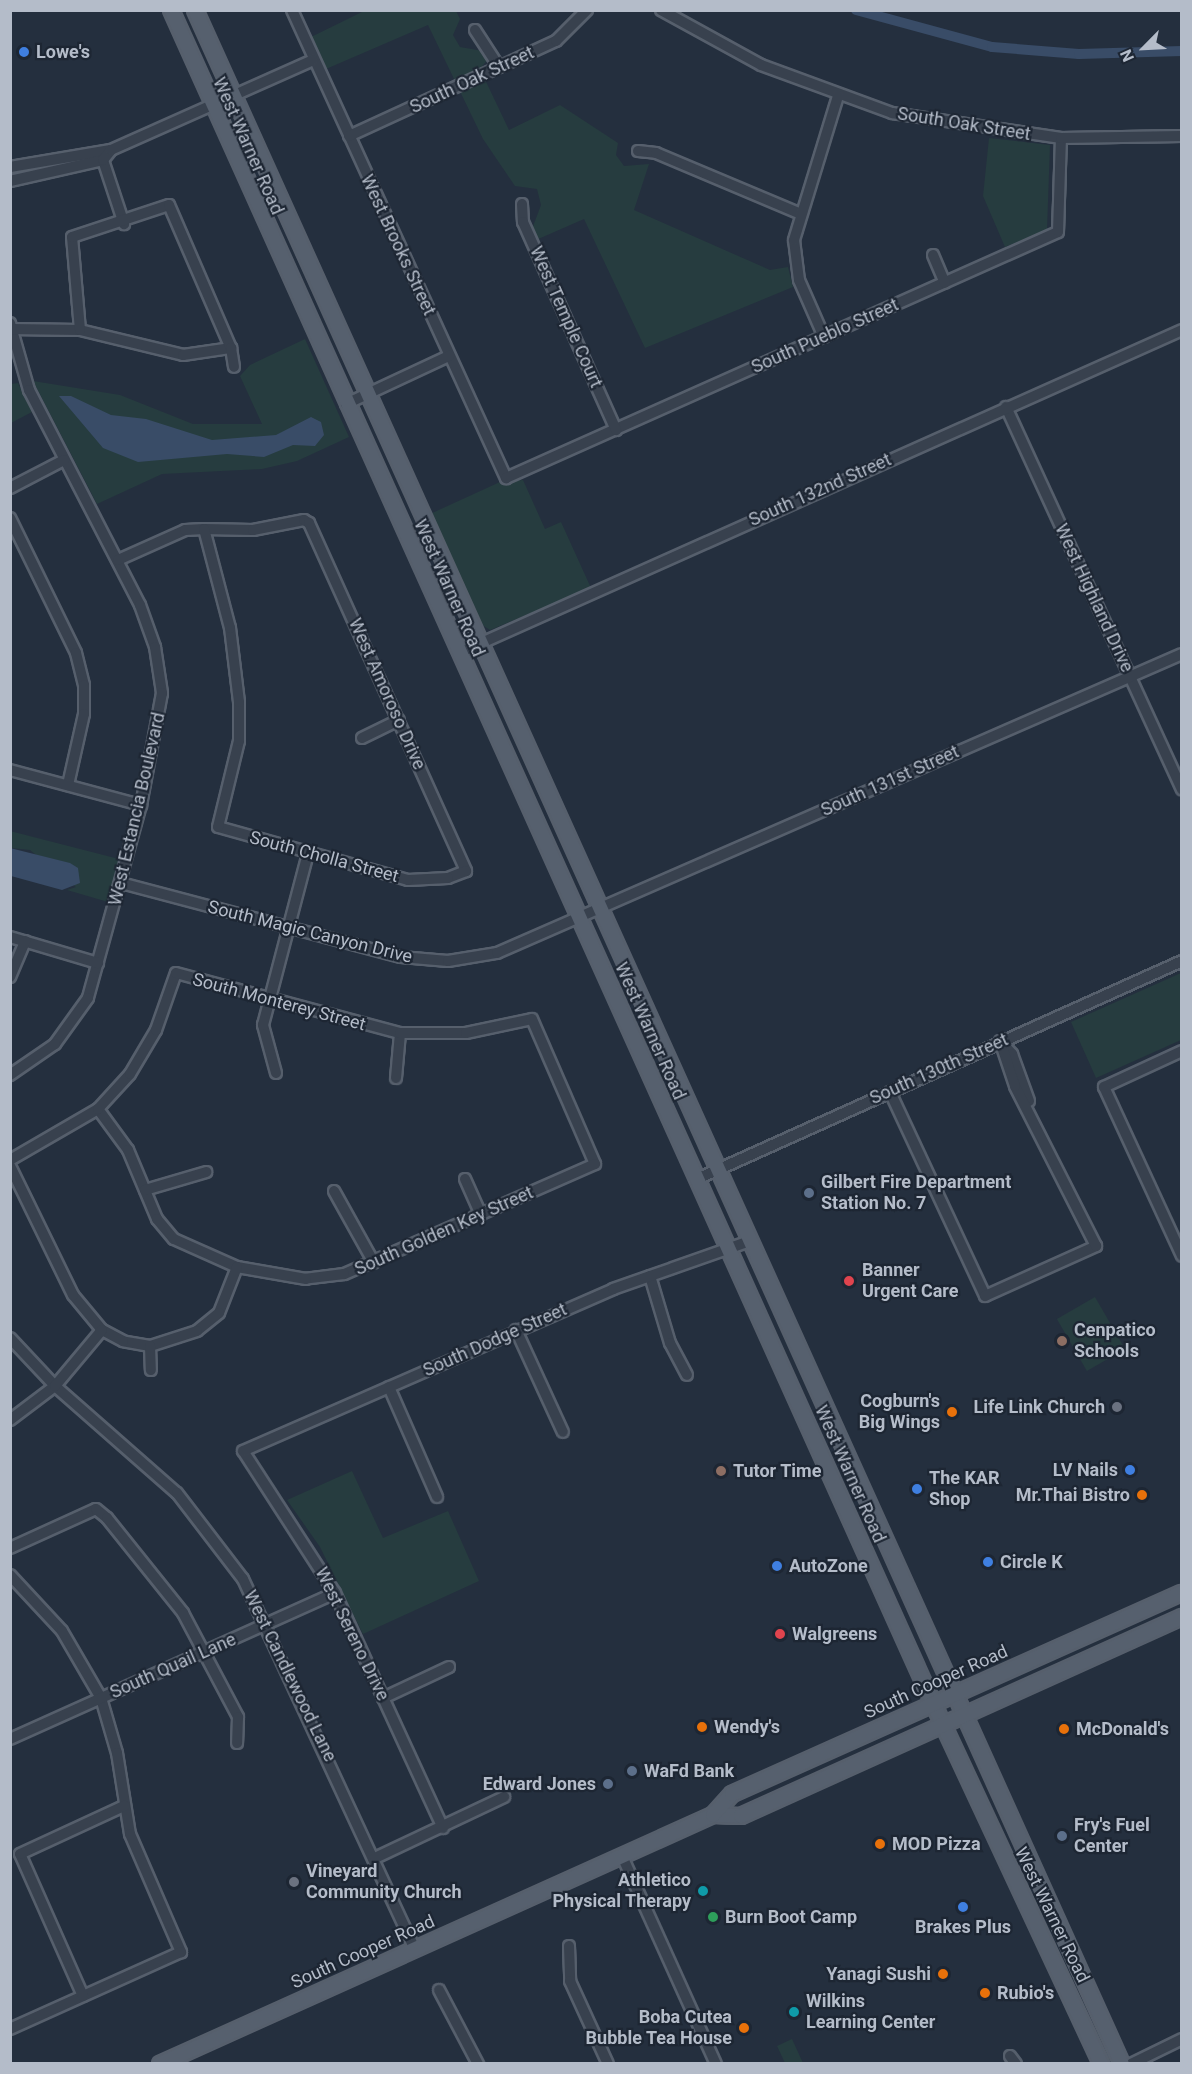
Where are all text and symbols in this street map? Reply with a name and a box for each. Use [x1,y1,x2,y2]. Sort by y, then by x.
north arrow [1114,18,1174,78]
place label: Lowe's [36,41,90,63]
street label: South Oak Street [407,42,537,118]
marker: Lowe's [17,45,31,59]
text: N [1116,47,1138,65]
street label: West Warner Road [208,74,288,218]
street label: South Oak Street [896,103,1032,145]
street label: West Brooks Street [356,171,440,319]
street label: West Temple Court [525,243,607,391]
street label: South Pueblo Street [748,294,902,378]
street label: South 132nd Street [745,449,895,531]
street label: West Warner Road [409,516,489,660]
street label: West Highland Drive [1050,520,1138,676]
street label: West Amoroso Drive [344,615,430,773]
street label: West Estancia Boulevard [104,710,170,908]
street label: South 131st Street [818,741,962,821]
street label: South Cholla Street [247,827,401,887]
street label: South Magic Canyon Drive [206,896,414,968]
street label: West Warner Road [610,959,690,1103]
street label: South Monterey Street [190,968,368,1036]
street label: South 130th Street [866,1029,1012,1109]
place label: Gilbert Fire Department Station No. 7 [821,1172,1011,1214]
street label: South Golden Key Street [351,1182,537,1280]
marker: Gilbert Fire Department Station No. 7 [802,1186,816,1200]
place label: Banner Urgent Care [862,1260,959,1302]
marker: Banner Urgent Care [840,1272,858,1290]
street label: South Dodge Street [420,1299,570,1381]
place label: Cenpatico Schools [1074,1320,1156,1362]
marker: Cenpatico Schools [1055,1334,1069,1348]
place label: Cogburn's Big Wings [859,1391,940,1434]
place label: Life Link Church [974,1396,1105,1418]
marker: Life Link Church [1110,1400,1124,1414]
street label: West Warner Road [810,1402,890,1546]
marker: Cogburn's Big Wings [945,1405,959,1419]
place label: LV Nails [1053,1459,1118,1481]
place label: Tutor Time [733,1460,822,1482]
marker: LV Nails [1123,1463,1137,1477]
marker: Tutor Time [714,1464,728,1478]
place label: The KAR Shop [929,1468,999,1510]
marker: The KAR Shop [910,1482,924,1496]
place label: Mr.Thai Bistro [1016,1484,1130,1506]
marker: Mr.Thai Bistro [1135,1488,1149,1502]
place label: Circle K [1000,1551,1063,1573]
place label: AutoZone [789,1555,868,1577]
marker: Circle K [981,1555,995,1569]
marker: AutoZone [770,1559,784,1573]
street label: West Sereno Drive [310,1564,394,1704]
street label: West Candlewood Lane [239,1587,341,1765]
place label: Walgreens [792,1623,877,1645]
marker: Walgreens [773,1627,787,1641]
street label: South Quail Lane [107,1629,239,1703]
street label: South Cooper Road [861,1641,1011,1723]
place label: Wendy's [714,1716,780,1738]
place label: McDonald's [1076,1718,1169,1740]
marker: Wendy's [695,1720,709,1734]
marker: McDonald's [1057,1722,1071,1736]
place label: WaFd Bank [644,1760,734,1782]
marker: WaFd Bank [625,1764,639,1778]
place label: Edward Jones [483,1773,596,1795]
marker: Edward Jones [601,1777,615,1791]
place label: Fry's Fuel Center [1074,1815,1150,1858]
marker: Fry's Fuel Center [1055,1829,1069,1843]
place label: MOD Pizza [892,1833,981,1855]
marker: MOD Pizza [873,1837,887,1851]
street label: West Warner Road [1010,1844,1094,1986]
place label: Vineyard Community Church [306,1861,462,1904]
place label: Athletico Physical Therapy [552,1870,691,1912]
marker: Vineyard Community Church [287,1875,301,1889]
marker: Athletico Physical Therapy [696,1884,710,1898]
marker: Brakes Plus [956,1900,970,1914]
place label: Burn Boot Camp [725,1906,857,1928]
marker: Burn Boot Camp [706,1910,720,1924]
street label: South Cooper Road [288,1911,438,1993]
place label: Brakes Plus [915,1916,1011,1938]
place label: Yanagi Sushi [826,1963,931,1985]
marker: Yanagi Sushi [936,1967,950,1981]
place label: Rubio's [997,1982,1054,2004]
marker: Rubio's [978,1986,992,2000]
place label: Wilkins Learning Center [806,1991,935,2034]
marker: Wilkins Learning Center [787,2005,801,2019]
place label: Boba Cutea Bubble Tea House [585,2007,732,2050]
marker: Boba Cutea Bubble Tea House [737,2021,751,2035]

